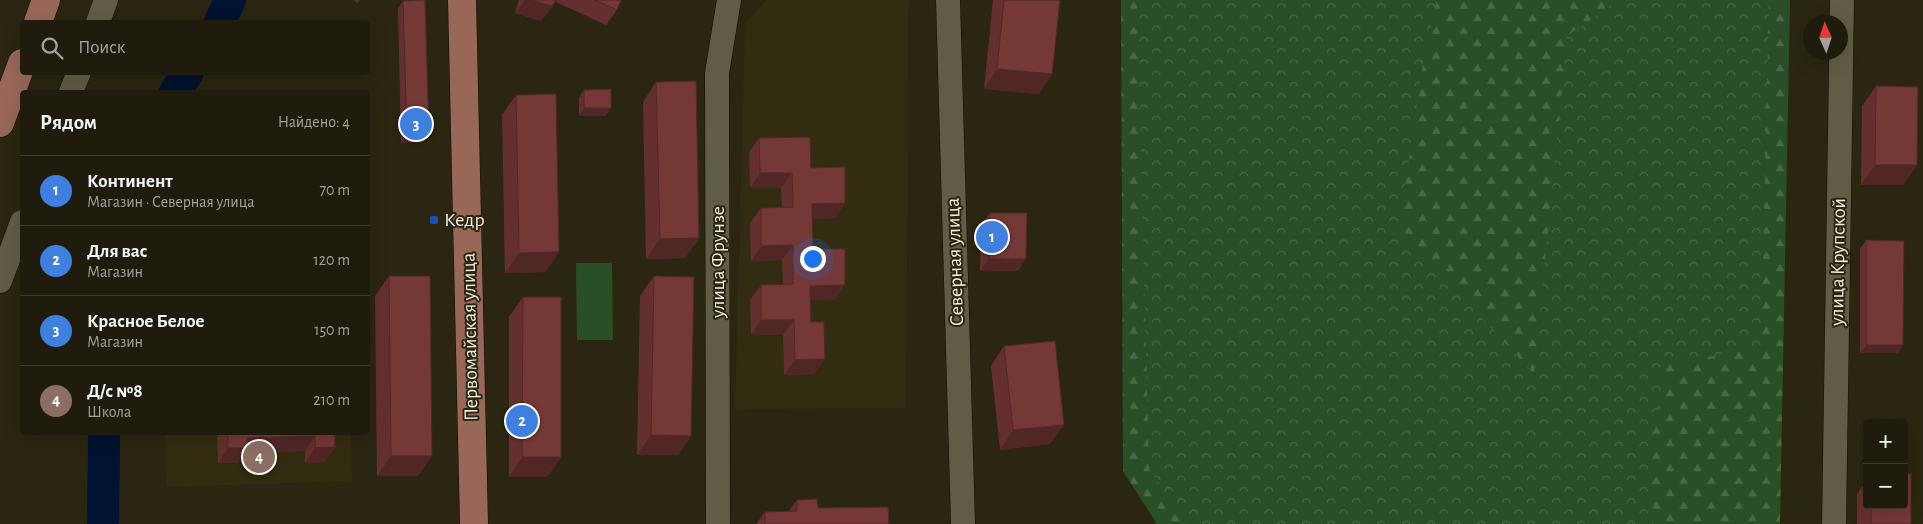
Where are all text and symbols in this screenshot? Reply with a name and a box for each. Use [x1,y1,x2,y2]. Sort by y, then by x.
north arrow [1803,15,1848,60]
search box [20,20,370,75]
icon: search [38,34,66,62]
text: Поиск [78,38,125,57]
pin: 3 [400,105,432,143]
text: Рядом [40,112,97,133]
text: Найдено: 4 [278,114,350,130]
text: Континент [87,172,173,191]
text: 1 [53,182,59,198]
text: 70 m [319,182,350,198]
text: Магазин · Северная улица [87,194,255,210]
street label: Северная улица [943,198,967,326]
street label: улица Крупской [1827,198,1849,327]
street label: улица Фрунзе [708,206,728,319]
place label: Кедр [444,210,485,230]
marker: Кедр [428,214,440,226]
pin: 1 [976,218,1008,256]
text: Для вас [87,242,148,261]
your location [800,246,826,272]
text: 2 [52,252,60,268]
text: 120 m [313,252,350,268]
street label: Первомайская улица [459,253,481,421]
text: Магазин [87,264,143,280]
text: Красное Белое [87,312,204,331]
text: 3 [53,322,59,338]
text: 150 m [314,322,350,338]
text: Магазин [87,334,143,350]
text: Д/с №8 [87,382,143,401]
text: 4 [52,392,60,408]
text: 210 m [313,392,350,408]
pin: 2 [506,402,538,440]
text: Школа [87,404,131,420]
map controls [1863,419,1908,509]
button: + [1863,419,1908,464]
pin: 4 [243,438,275,476]
button: − [1863,464,1908,509]

